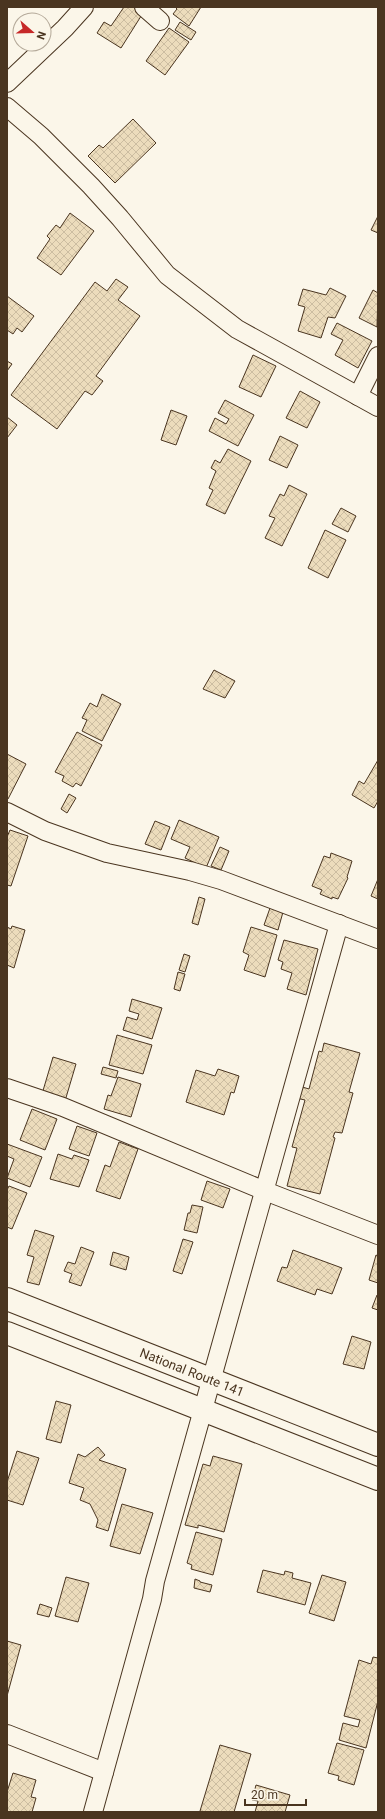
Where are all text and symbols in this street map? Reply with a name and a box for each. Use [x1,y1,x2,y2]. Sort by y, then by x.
north arrow [12,12,52,52]
text: N [33,29,48,41]
street label: National Route 141 [138,1345,246,1400]
scale bar [245,1781,306,1807]
text: 20 m [251,1788,278,1802]

